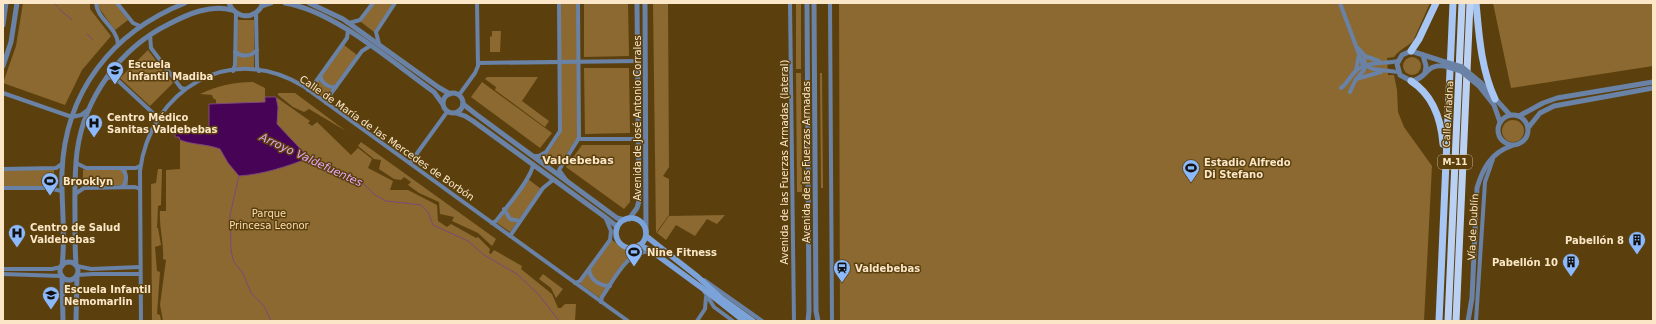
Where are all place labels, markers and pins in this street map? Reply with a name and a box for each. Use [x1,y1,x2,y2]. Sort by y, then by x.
place label: Escuela Infantil Madiba [128,59,213,82]
school or university icon: Escuela Infantil Madiba [105,60,125,85]
place label: Centro Médico Sanitas Valdebebas [107,112,218,135]
hospital icon: Centro Médico Sanitas Valdebebas [84,113,104,138]
place label: Estadio Alfredo Di Stefano [1204,157,1291,180]
sports icon: Estadio Alfredo Di Stefano [1181,158,1201,183]
sports icon: Brooklyn [40,171,60,196]
place label: Brooklyn [63,176,113,187]
place label: Centro de Salud Valdebebas [30,222,120,245]
hospital icon: Centro de Salud Valdebebas [7,223,27,248]
building icon: Pabellón 8 [1627,230,1647,255]
place label: Pabellón 8 [1565,235,1624,246]
sports icon: Nine Fitness [624,242,644,267]
place label: Nine Fitness [647,247,717,258]
building icon: Pabellón 10 [1561,252,1581,277]
place label: Pabellón 10 [1492,257,1558,268]
station icon: Valdebebas [832,258,852,283]
place label: Valdebebas [855,263,920,274]
place label: Escuela Infantil Nemomarlin [64,284,151,307]
school or university icon: Escuela Infantil Nemomarlin [41,285,61,310]

